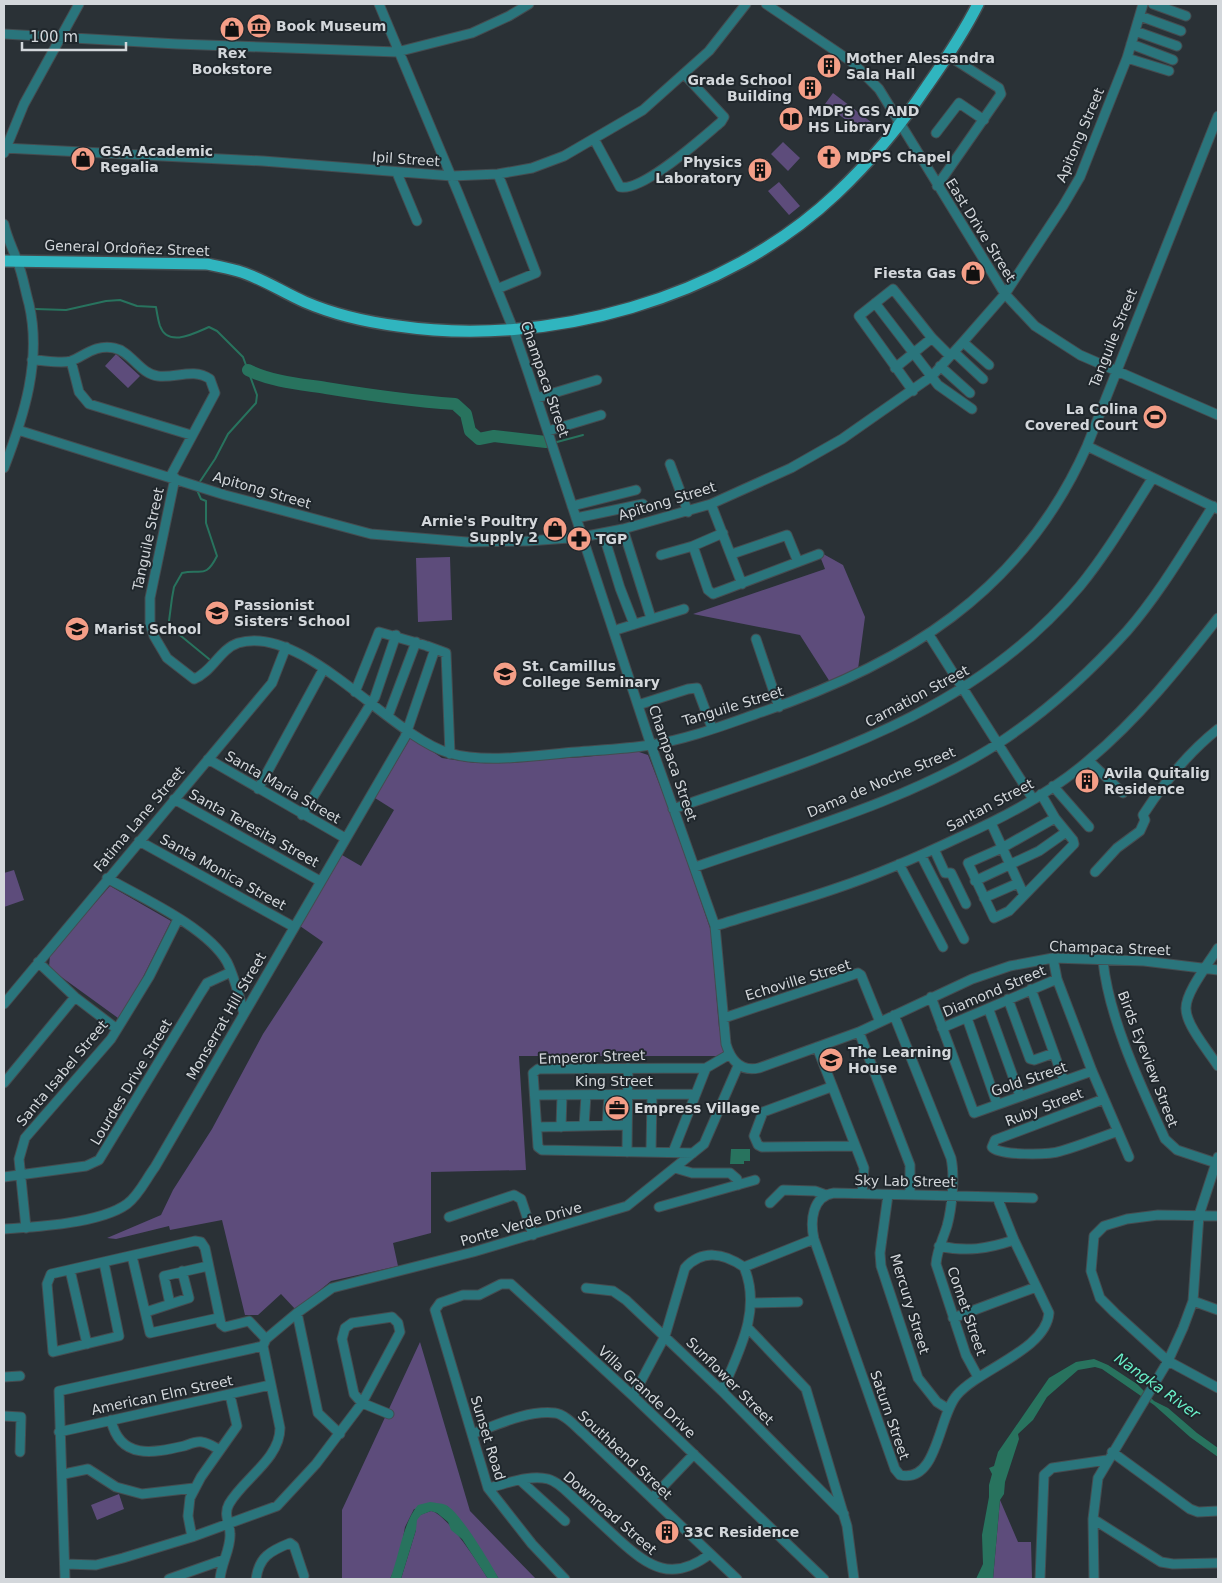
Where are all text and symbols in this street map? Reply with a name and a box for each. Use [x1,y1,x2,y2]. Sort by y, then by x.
museum icon: Book Museum [246,13,272,39]
shop icon: Rex Bookstore [219,16,245,42]
place label: Book Museum [276,18,386,34]
scale bar [22,20,126,52]
text: 100 m [30,28,78,46]
place label: Rex Bookstore [192,45,272,77]
place label: Mother Alessandra Sala Hall [846,50,995,82]
building icon: Mother Alessandra Sala Hall [816,53,842,79]
place label: Grade School Building [687,72,792,104]
building icon: Grade School Building [797,75,823,101]
street label: Apitong Street [1053,85,1107,185]
place label: MDPS GS AND HS Library [808,103,919,135]
library icon: MDPS GS AND HS Library [778,106,804,132]
place label: GSA Academic Regalia [100,143,213,175]
church icon: MDPS Chapel [816,144,842,170]
shop icon: GSA Academic Regalia [70,146,96,172]
street label: Ipil Street [372,149,441,169]
place label: MDPS Chapel [846,149,951,165]
place label: Physics Laboratory [655,154,742,186]
building icon: Physics Laboratory [747,157,773,183]
street label: East Drive Street [943,175,1020,285]
street label: General Ordoñez Street [44,237,210,259]
shop icon: Fiesta Gas [960,260,986,286]
place label: Fiesta Gas [874,265,956,281]
street label: Tanguile Street [1086,286,1140,391]
street label: Champaca Street [518,319,573,440]
place label: La Colina Covered Court [1025,401,1138,433]
sports icon: La Colina Covered Court [1142,404,1168,430]
street label: Apitong Street [211,468,313,512]
street label: Apitong Street [616,478,718,523]
street label: Tanguile Street [129,486,167,593]
place label: Arnie's Poultry Supply 2 [421,513,538,545]
shop icon: Arnie's Poultry Supply 2 [542,516,568,542]
pharmacy icon: TGP [566,526,592,552]
place label: TGP [596,531,627,547]
place label: Passionist Sisters' School [234,597,350,629]
school or university icon: Passionist Sisters' School [204,600,230,626]
school or university icon: Marist School [64,616,90,642]
place label: Marist School [94,621,201,637]
place label: St. Camillus College Seminary [522,658,660,690]
school or university icon: St. Camillus College Seminary [492,661,518,687]
street label: Carnation Street [862,662,972,730]
street label: Tanguile Street [680,683,786,729]
street label: Champaca Street [646,703,701,824]
street label: Dama de Noche Street [805,743,958,820]
street label: Santa Maria Street [222,747,344,827]
street label: Fatima Lane Street [90,763,188,875]
place label: Avila Quitalig Residence [1104,765,1210,797]
building icon: Avila Quitalig Residence [1074,768,1100,794]
street label: Santan Street [944,775,1037,835]
street label: Santa Teresita Street [186,786,322,871]
street label: Santa Monica Street [157,831,289,914]
street label: Champaca Street [1049,938,1172,958]
street label: Monserrat Hill Street [183,949,269,1083]
street label: Echoville Street [743,956,853,1004]
street label: Diamond Street [940,962,1048,1020]
street label: Birds Eyeview Street [1115,989,1182,1130]
street label: Santa Isabel Street [13,1016,111,1129]
street label: Lourdes Drive Street [87,1016,175,1148]
place label: The Learning House [848,1044,951,1076]
street label: Emperor Street [538,1047,646,1067]
school or university icon: The Learning House [818,1047,844,1073]
street label: Gold Street [989,1058,1070,1099]
street label: King Street [575,1073,653,1089]
street label: Ruby Street [1003,1085,1086,1129]
office icon: Empress Village [604,1095,630,1121]
place label: Empress Village [634,1100,760,1116]
street label: Sky Lab Street [854,1172,956,1190]
street label: Ponte Verde Drive [458,1199,584,1249]
street label: Mercury Street [887,1252,933,1356]
street label: Comet Street [944,1264,990,1358]
street label: Sunflower Street [683,1334,777,1428]
street label: Villa Grande Drive [595,1343,699,1441]
water label: Nangka River [1111,1349,1204,1423]
street label: Saturn Street [867,1368,913,1462]
street label: American Elm Street [90,1372,235,1418]
street label: Sunset Road [468,1394,508,1482]
street label: Southbend Street [575,1407,676,1503]
street label: Downroad Street [560,1468,660,1558]
building icon: 33C Residence [654,1519,680,1545]
place label: 33C Residence [684,1524,799,1540]

